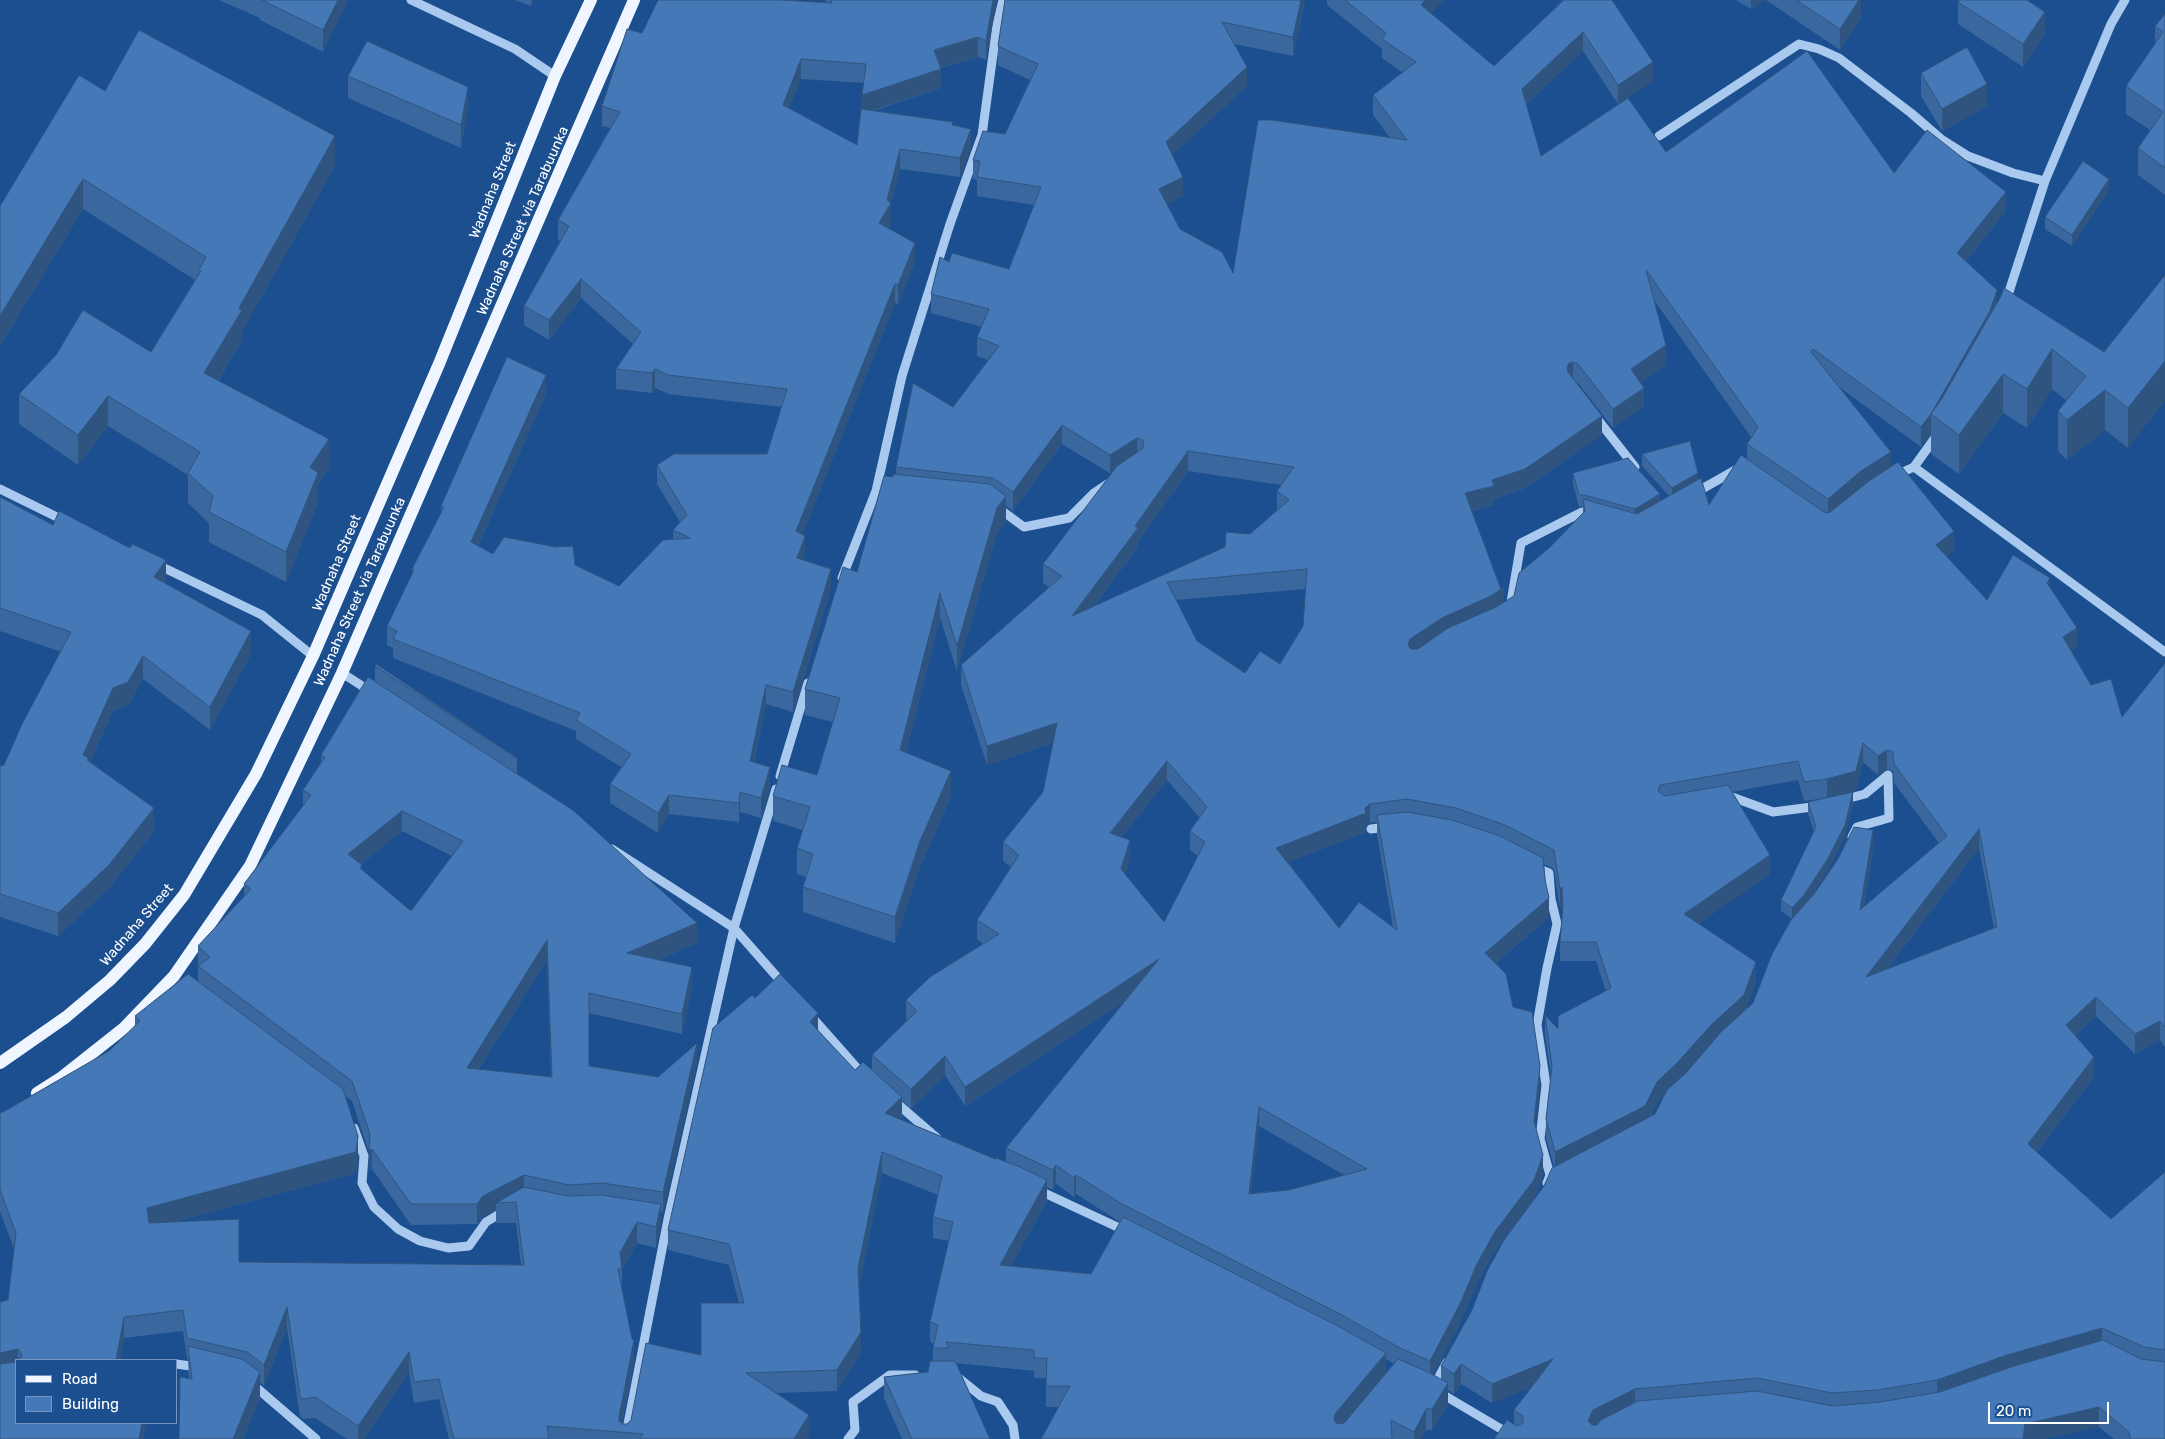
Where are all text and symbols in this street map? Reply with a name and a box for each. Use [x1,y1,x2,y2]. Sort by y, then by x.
street label: Wadnaha Street via Tarabuunka [474,124,572,318]
street label: Wadnaha Street [466,139,520,241]
street label: Wadnaha Street via Tarabuunka [311,495,409,689]
street label: Wadnaha Street [309,512,365,614]
street label: Wadnaha Street [97,880,177,970]
legend [15,1359,178,1424]
text: Road [62,1370,98,1388]
scale bar [1990,1392,2111,1424]
text: Building [62,1395,119,1413]
text: 20 m [1996,1402,2031,1420]

